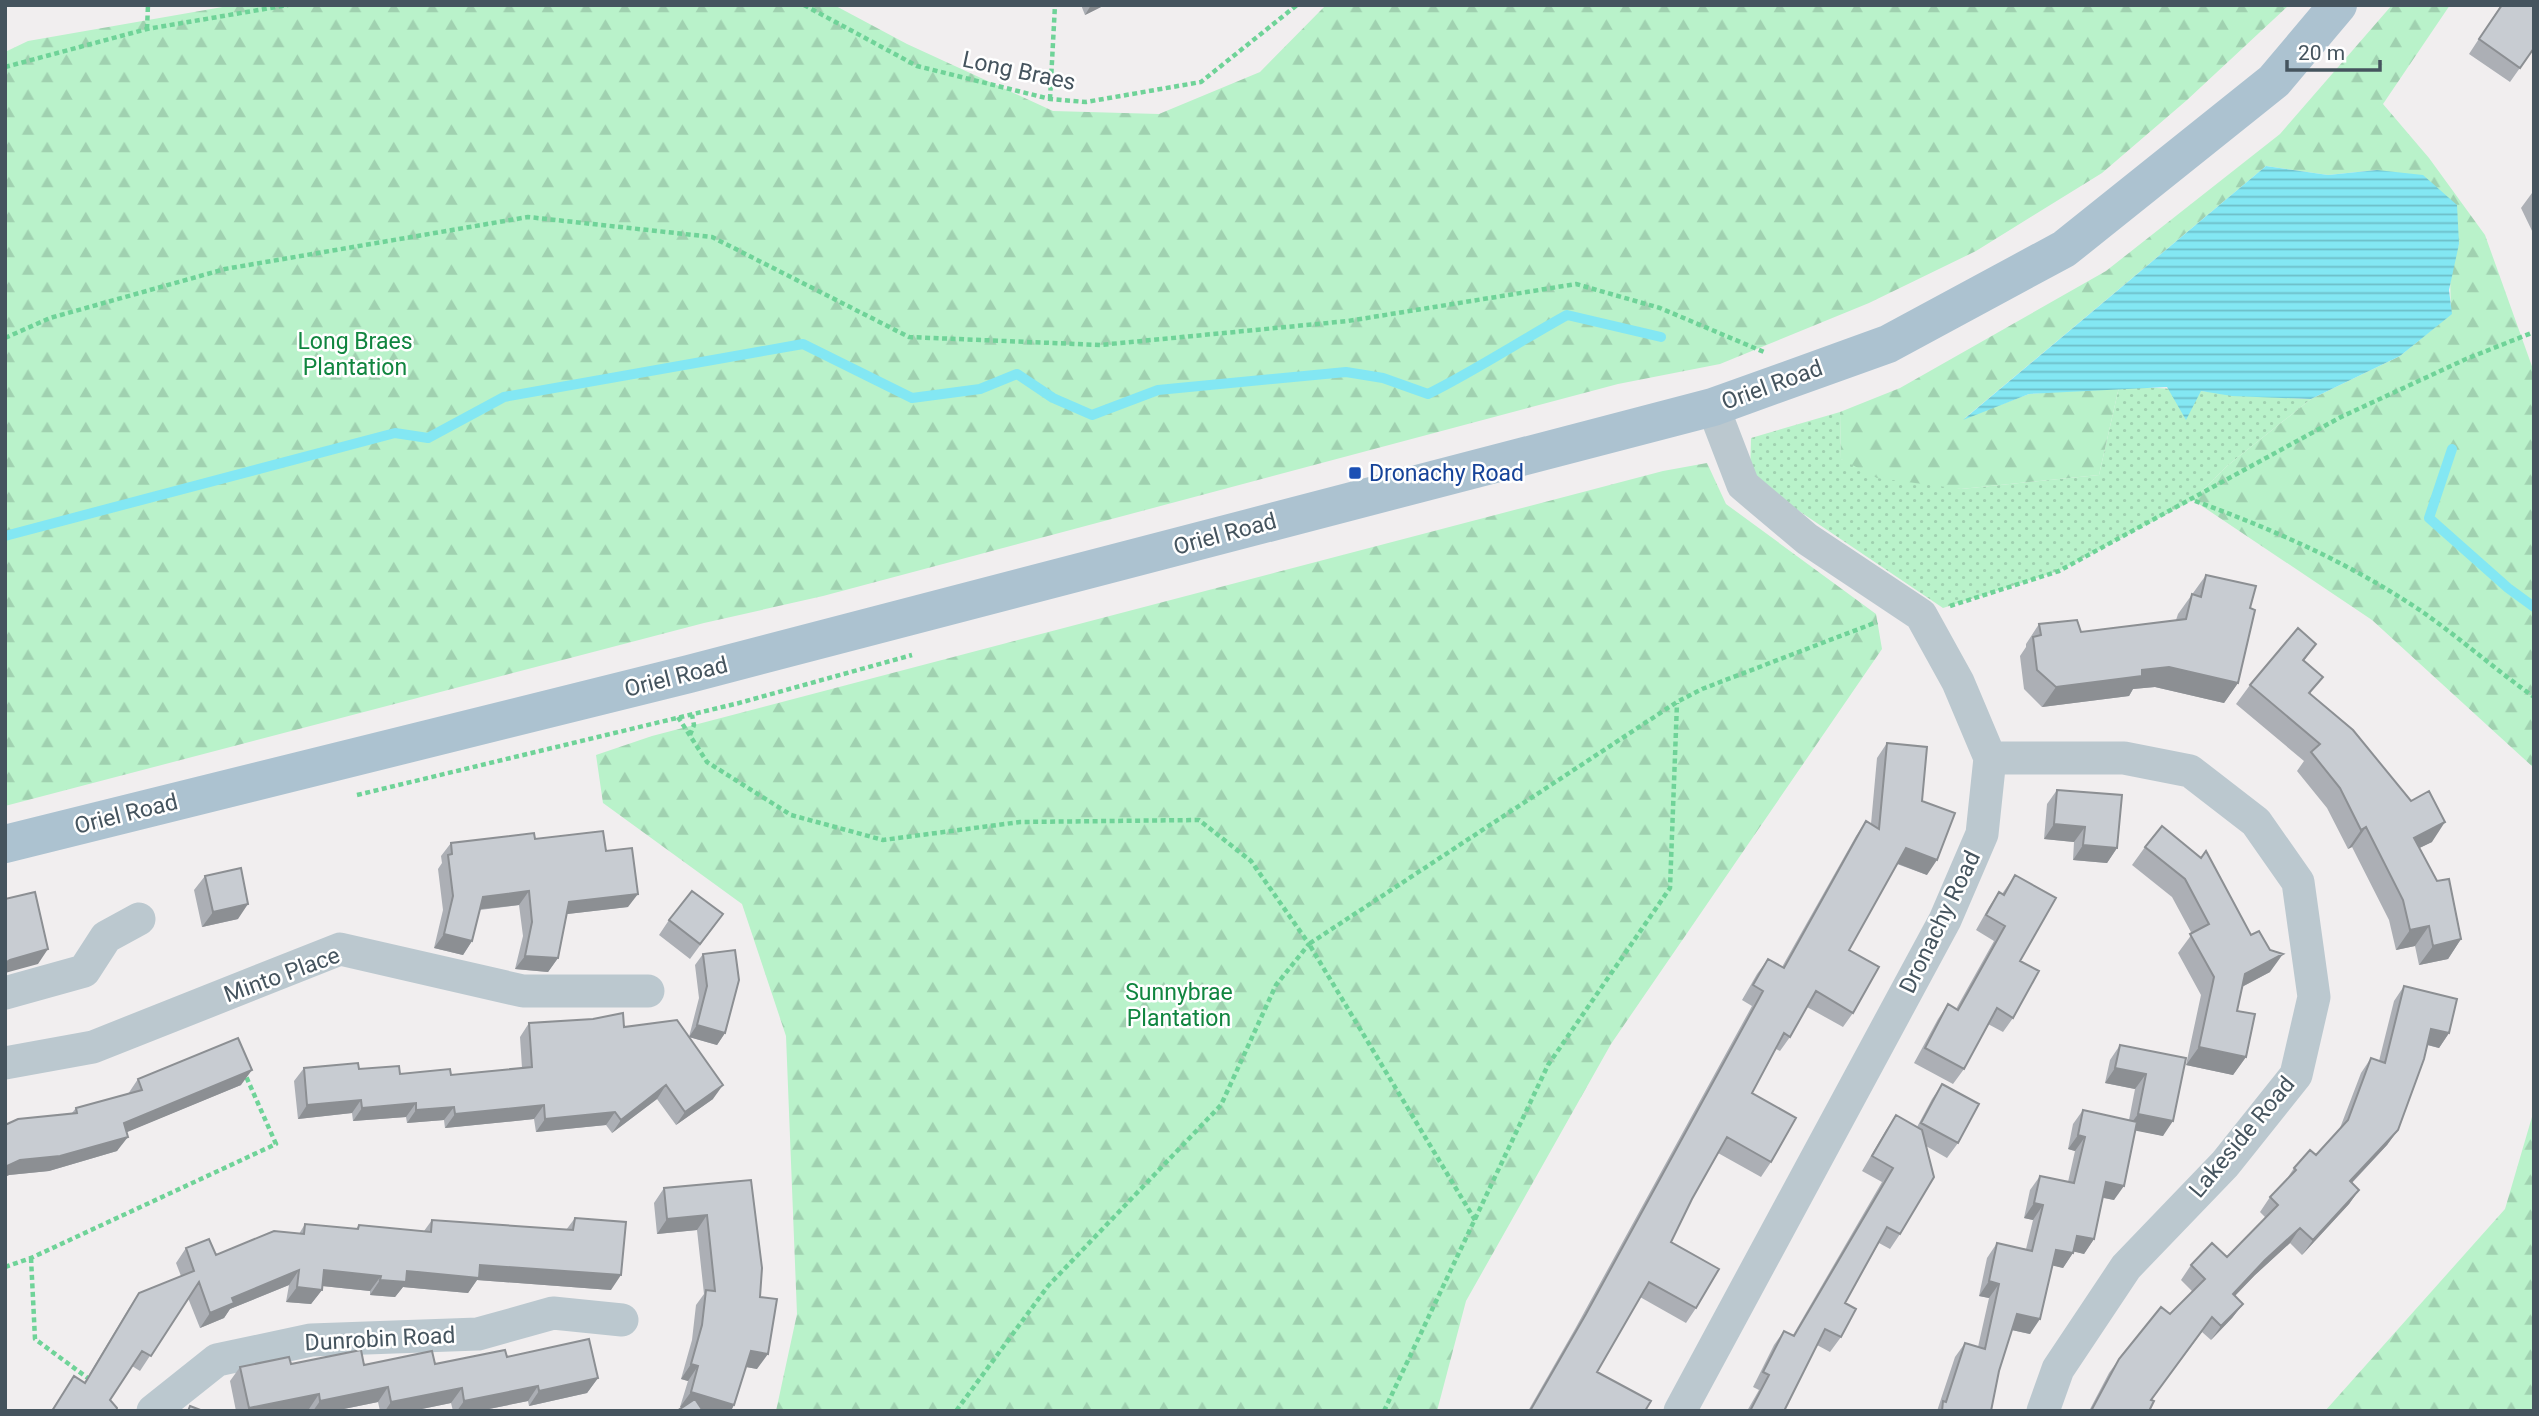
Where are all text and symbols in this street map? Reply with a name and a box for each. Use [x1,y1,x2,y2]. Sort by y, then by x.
scale bar [2287,28,2380,72]
text: 20 m [2298,41,2345,65]
street label: Long Braes [960,46,1078,96]
park label: Long Braes Plantation [297,328,413,381]
street label: Oriel Road [1718,354,1826,416]
place label: Dronachy Road [1369,460,1524,487]
marker: Dronachy Road [1347,465,1363,481]
street label: Oriel Road [1171,507,1279,561]
street label: Oriel Road [622,651,730,703]
street label: Oriel Road [72,788,180,840]
street label: Dronachy Road [1894,846,1986,998]
street label: Minto Place [220,942,344,1008]
park label: Sunnybrae Plantation [1125,979,1233,1032]
street label: Lakeside Road [2184,1071,2300,1203]
street label: Dunrobin Road [304,1322,456,1356]

